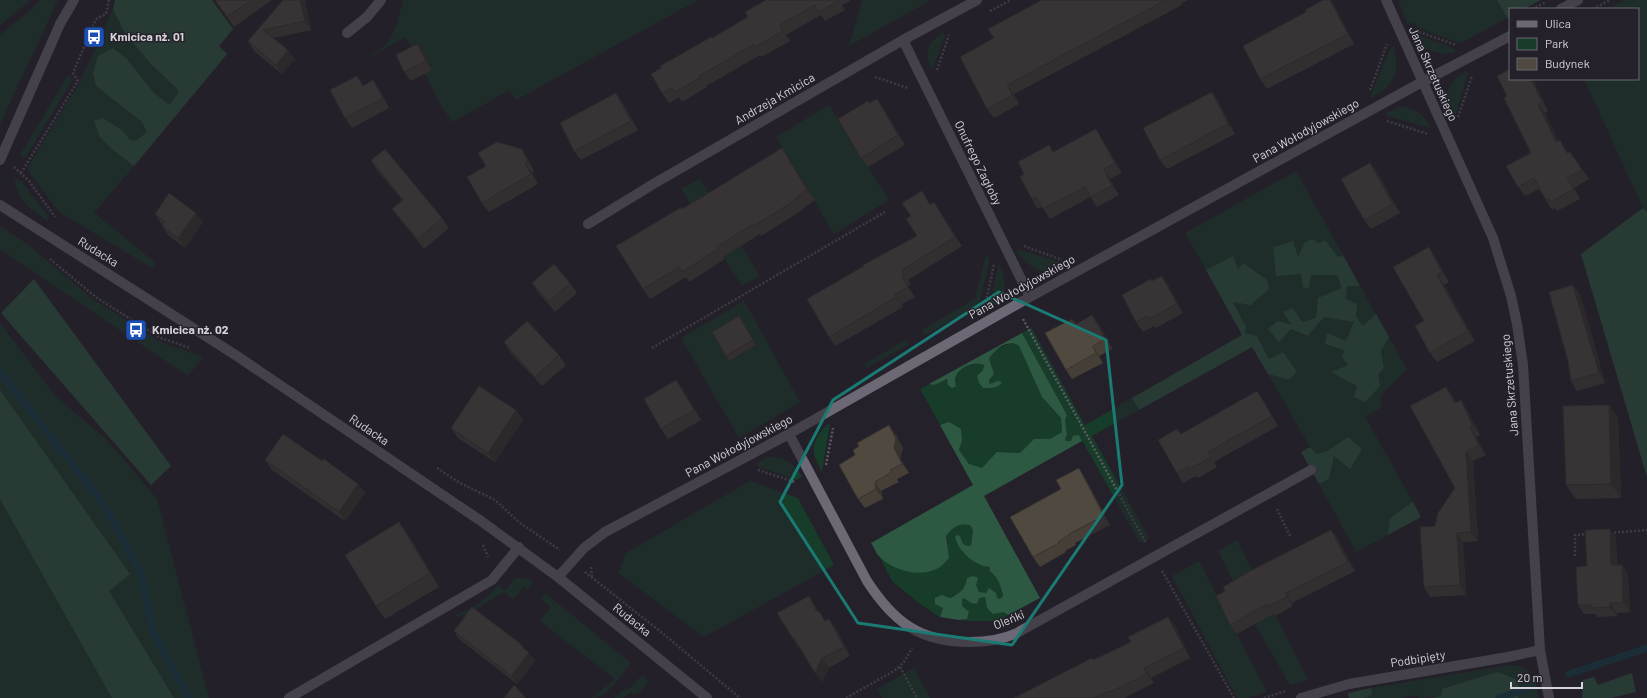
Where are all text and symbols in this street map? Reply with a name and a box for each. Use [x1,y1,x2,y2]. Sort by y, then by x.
legend [1509,8,1639,80]
text: Ulica [1545,16,1571,30]
bus stop icon: Kmicica nż. 01 [81,24,107,50]
street label: Jana Skrzetuskiego [1407,24,1461,123]
place label: Kmicica nż. 01 [110,29,184,43]
text: Park [1545,36,1569,50]
text: Budynek [1545,56,1590,70]
street label: Andrzeja Kmicica [732,70,817,127]
street label: Pana Wołodyjowskiego [1250,95,1361,165]
street label: Onufrego Zagłoby [952,118,1006,208]
street label: Rudacka [76,233,121,269]
street label: Pana Wołodyjowskiego [966,251,1077,321]
bus stop icon: Kmicica nż. 02 [123,317,149,343]
place label: Kmicica nż. 02 [152,322,229,336]
street label: Jana Skrzetuskiego [1498,334,1520,437]
street label: Rudacka [347,411,392,447]
street label: Pana Wołodyjowskiego [683,411,794,479]
street label: Rudacka [611,600,654,639]
street label: Oleńki [991,607,1026,632]
street label: Podbipięty [1389,647,1447,669]
scale bar [1511,664,1582,690]
text: 20 m [1517,670,1543,684]

